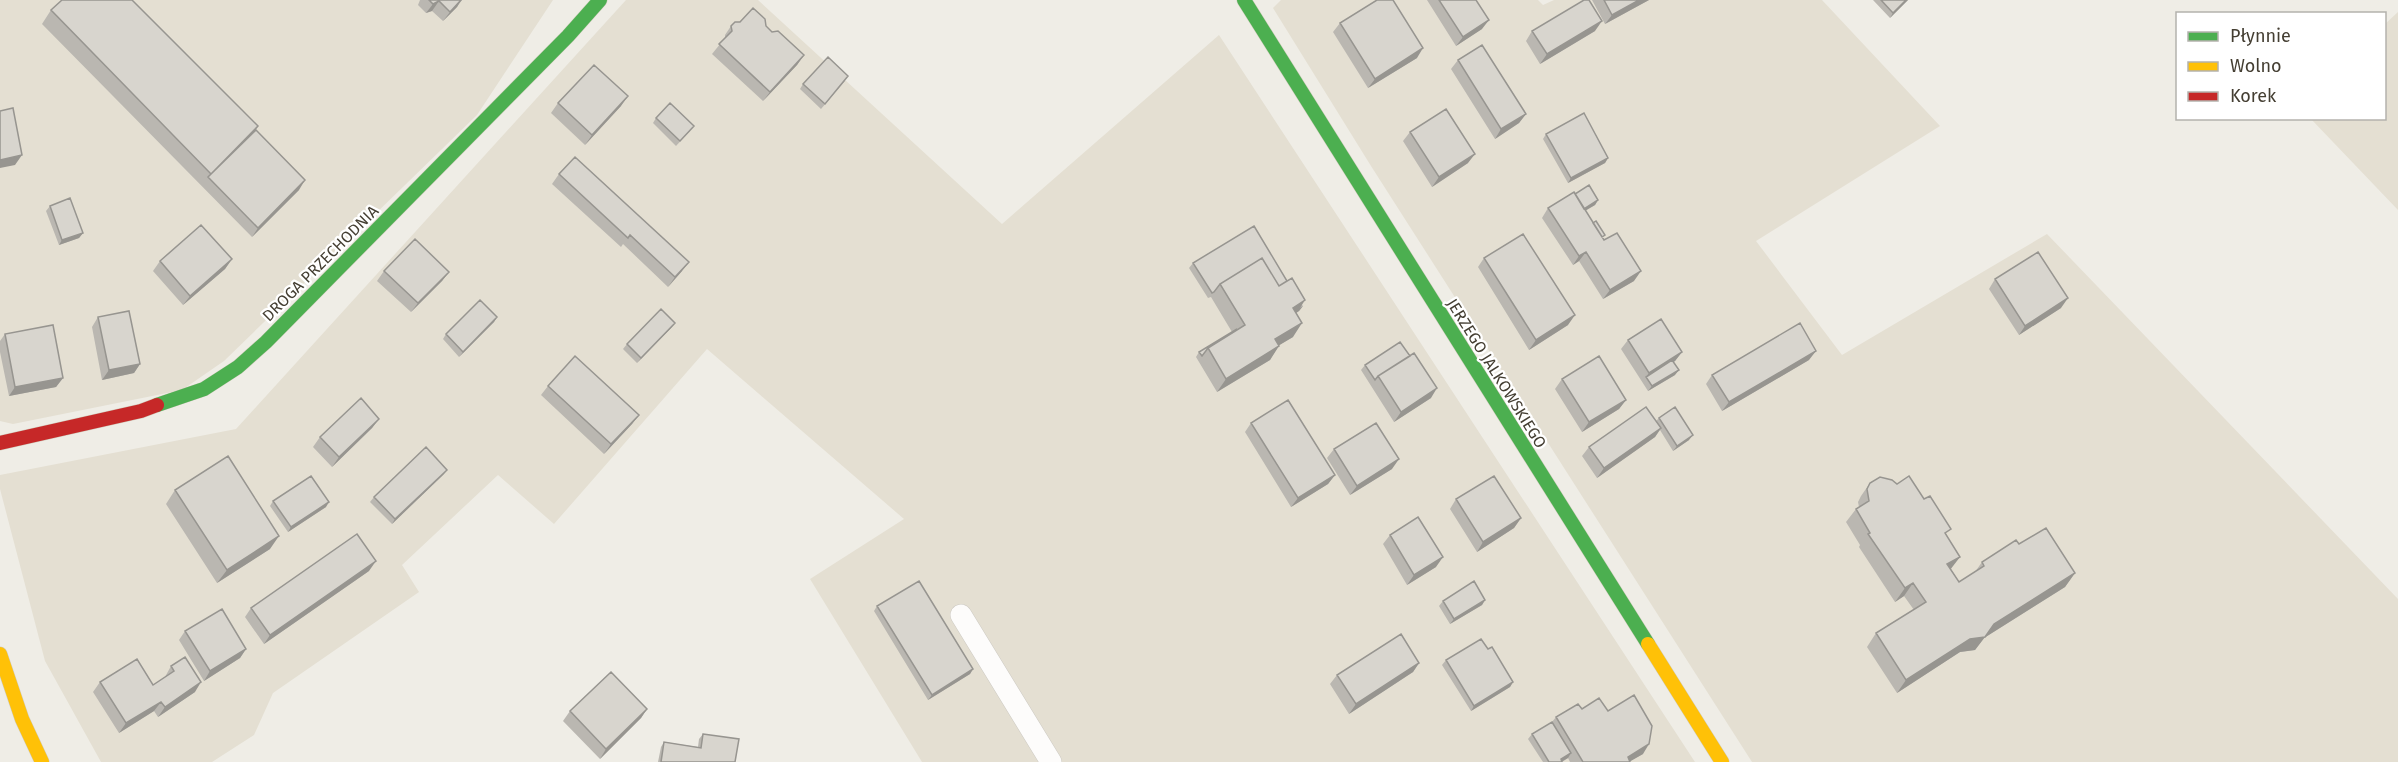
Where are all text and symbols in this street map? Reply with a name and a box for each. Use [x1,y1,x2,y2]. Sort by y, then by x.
legend [2176,12,2386,120]
text: Płynnie [2230,25,2291,47]
text: Wolno [2230,55,2282,77]
text: Korek [2230,85,2277,107]
street label: DROGA PRZECHODNIA [258,201,383,325]
street label: JERZEGO JALKOWSKIEGO [1443,295,1550,452]

